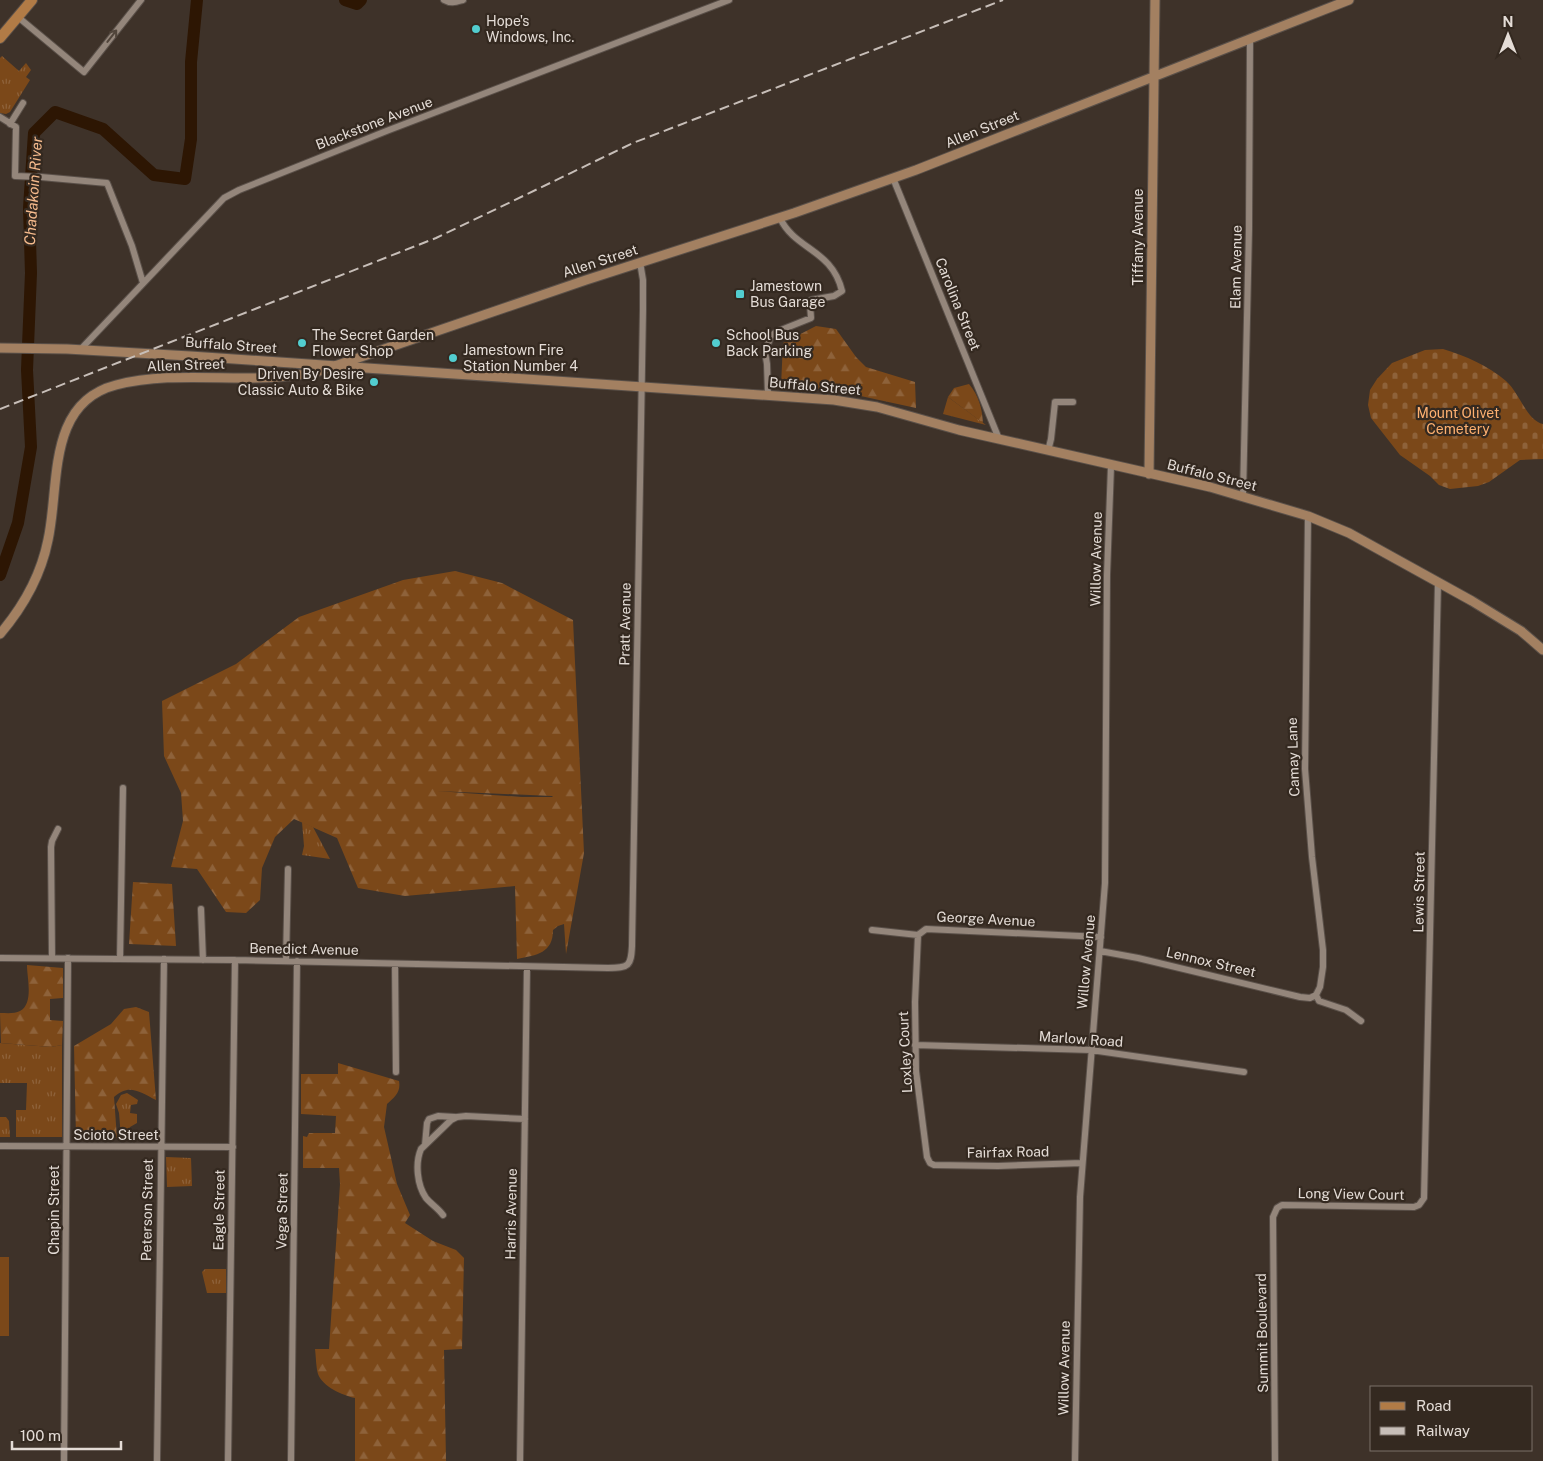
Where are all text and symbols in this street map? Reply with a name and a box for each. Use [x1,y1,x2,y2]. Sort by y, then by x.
north arrow [1483,10,1533,60]
place label: Hope's Windows, Inc. [486,13,575,45]
text: N [1503,14,1513,30]
marker: Hope's Windows, Inc. [470,23,482,35]
one-way arrow [107,30,118,43]
street label: Blackstone Avenue [313,93,435,153]
street label: Allen Street [943,107,1021,151]
water label: Chadakoin River [21,136,45,246]
street label: Tiffany Avenue [1130,188,1146,286]
street label: Elam Avenue [1227,225,1245,309]
street label: Allen Street [560,241,640,281]
street label: Carolina Street [932,255,984,353]
place label: Jamestown Bus Garage [750,278,825,310]
marker: Jamestown Bus Garage [734,288,746,300]
place label: The Secret Garden Flower Shop [312,327,434,359]
place label: School Bus Back Parking [726,327,812,359]
street label: Buffalo Street [185,334,277,356]
marker: The Secret Garden Flower Shop [296,337,308,349]
marker: School Bus Back Parking [710,337,722,349]
place label: Jamestown Fire Station Number 4 [463,342,578,374]
marker: Jamestown Fire Station Number 4 [447,352,459,364]
street label: Allen Street [147,356,225,374]
place label: Driven By Desire Classic Auto & Bike [238,366,364,398]
street label: Buffalo Street [768,374,862,398]
marker: Driven By Desire Classic Auto & Bike [368,376,380,388]
park label: Mount Olivet Cemetery [1417,405,1499,437]
street label: Buffalo Street [1165,456,1259,494]
street label: Willow Avenue [1087,511,1105,607]
street label: Pratt Avenue [616,582,634,666]
street label: Camay Lane [1284,717,1302,797]
street label: Lewis Street [1410,851,1428,933]
street label: George Avenue [936,908,1036,930]
street label: Willow Avenue [1074,914,1098,1010]
street label: Benedict Avenue [249,940,359,958]
street label: Lennox Street [1165,944,1257,980]
street label: Loxley Court [895,1011,915,1093]
street label: Marlow Road [1038,1028,1124,1050]
street label: Scioto Street [73,1127,159,1143]
street label: Fairfax Road [967,1143,1049,1161]
street label: Peterson Street [138,1159,156,1261]
street label: Chapin Street [46,1165,62,1255]
street label: Harris Avenue [502,1168,520,1260]
street label: Eagle Street [210,1169,228,1251]
street label: Vega Street [273,1172,291,1250]
street label: Long View Court [1297,1185,1405,1203]
street label: Summit Boulevard [1253,1273,1271,1393]
street label: Willow Avenue [1055,1320,1073,1416]
legend [1370,1386,1533,1451]
text: Road [1416,1397,1452,1414]
scale bar [12,1418,121,1450]
text: Railway [1416,1422,1470,1439]
text: 100 m [20,1427,61,1444]

